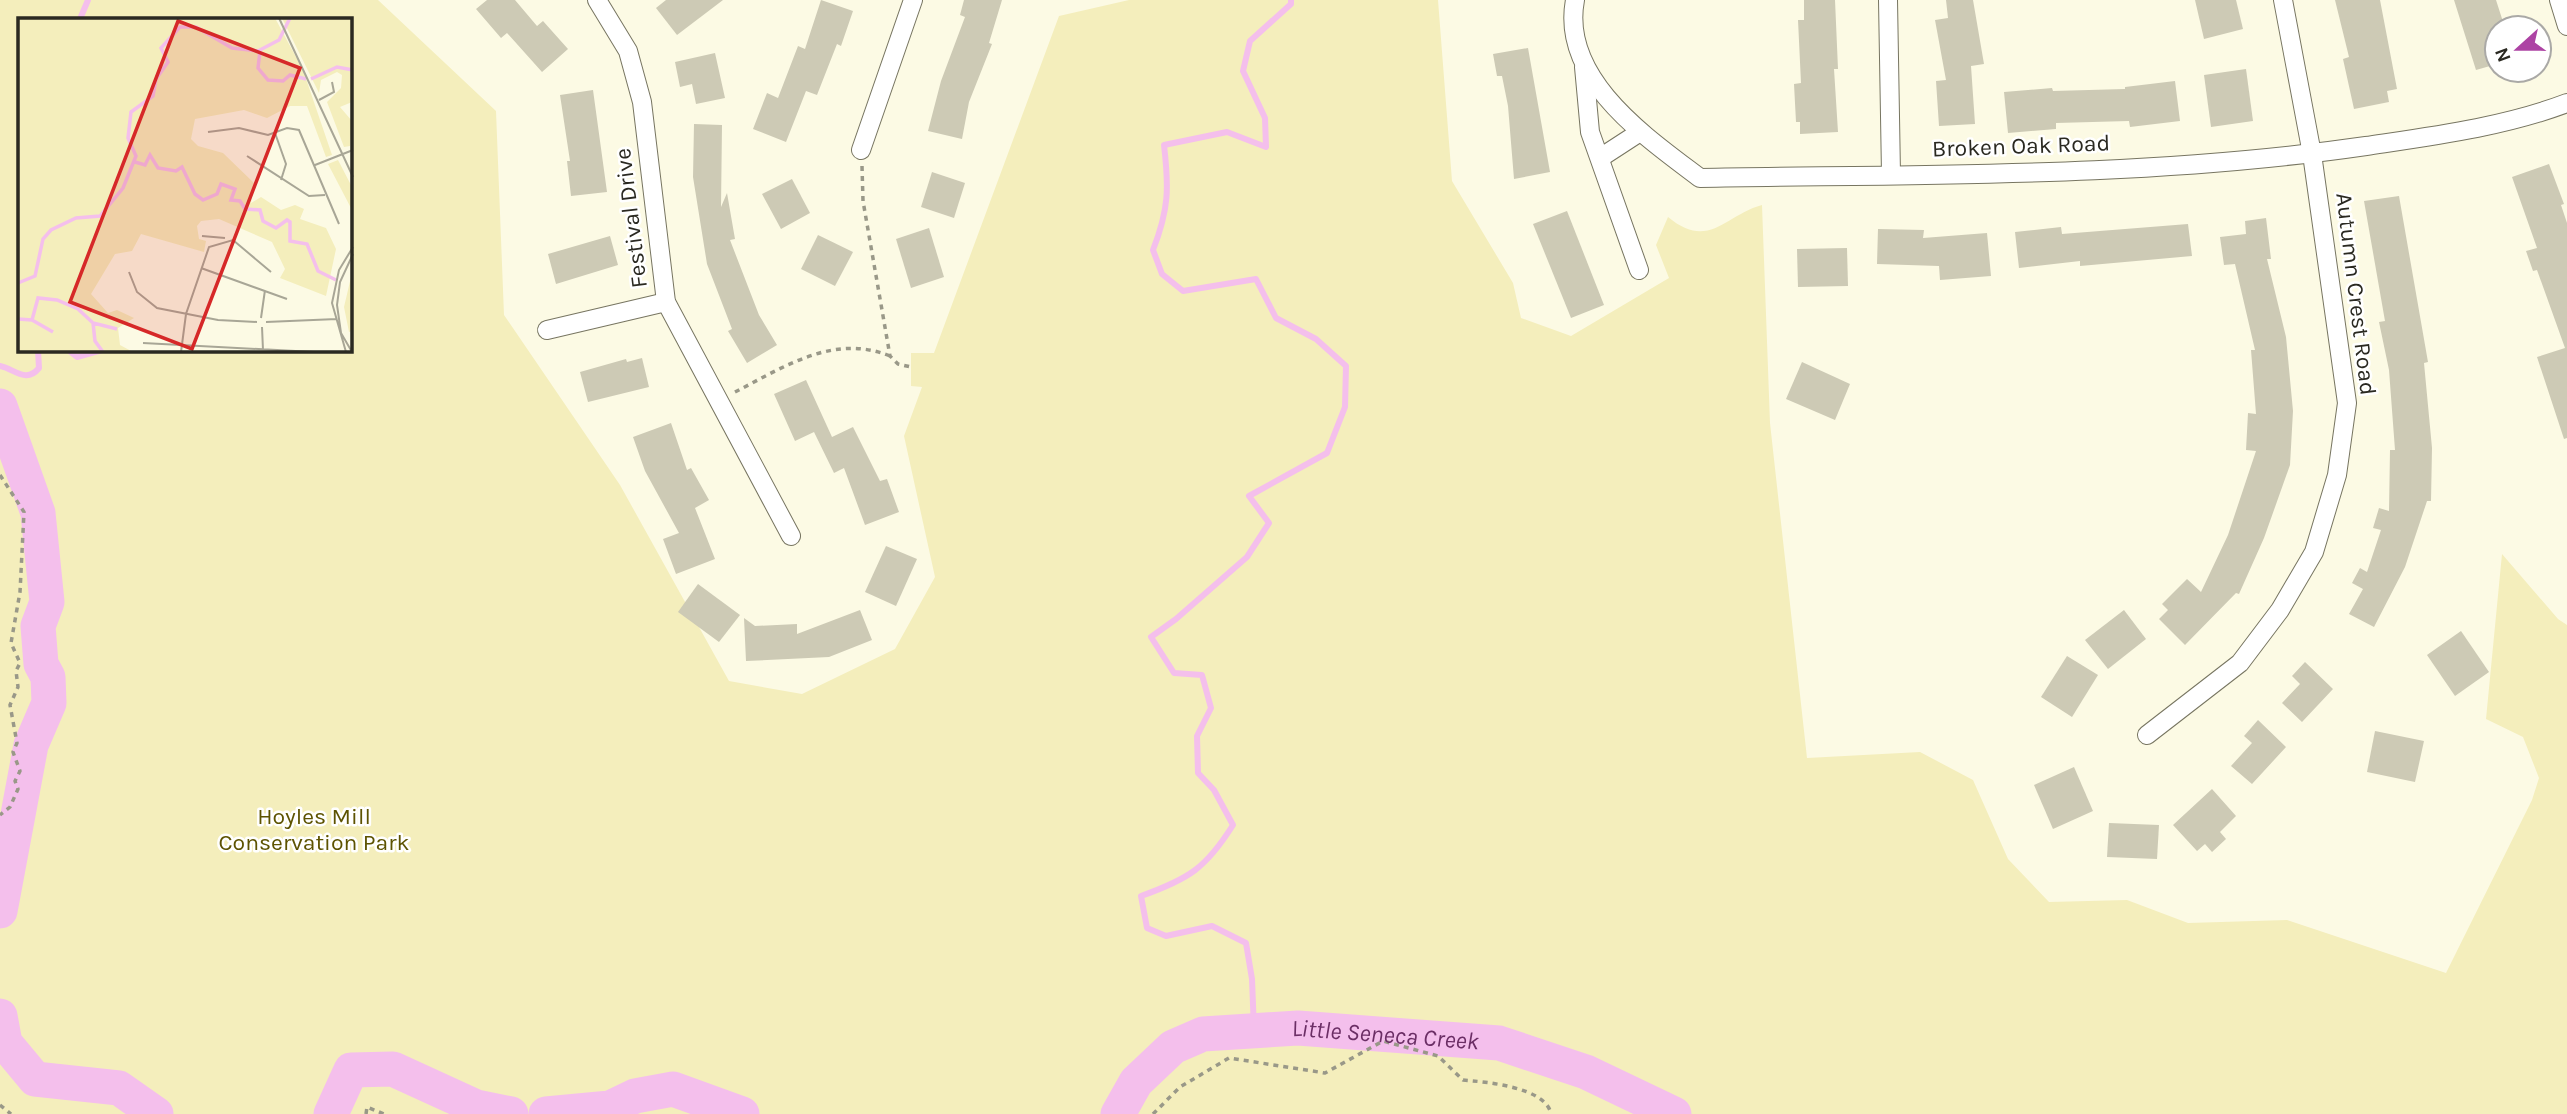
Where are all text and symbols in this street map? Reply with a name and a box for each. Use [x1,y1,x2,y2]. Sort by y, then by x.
north arrow [2483,14,2553,84]
inset map [18,18,352,352]
text: N [2490,44,2516,65]
street label: Broken Oak Road [1931,129,2111,163]
street label: Festival Drive [609,147,653,289]
street label: Autumn Crest Road [2330,191,2382,397]
park label: Hoyles Mill Conservation Park [218,803,410,856]
water label: Little Seneca Creek [1291,1014,1481,1056]

